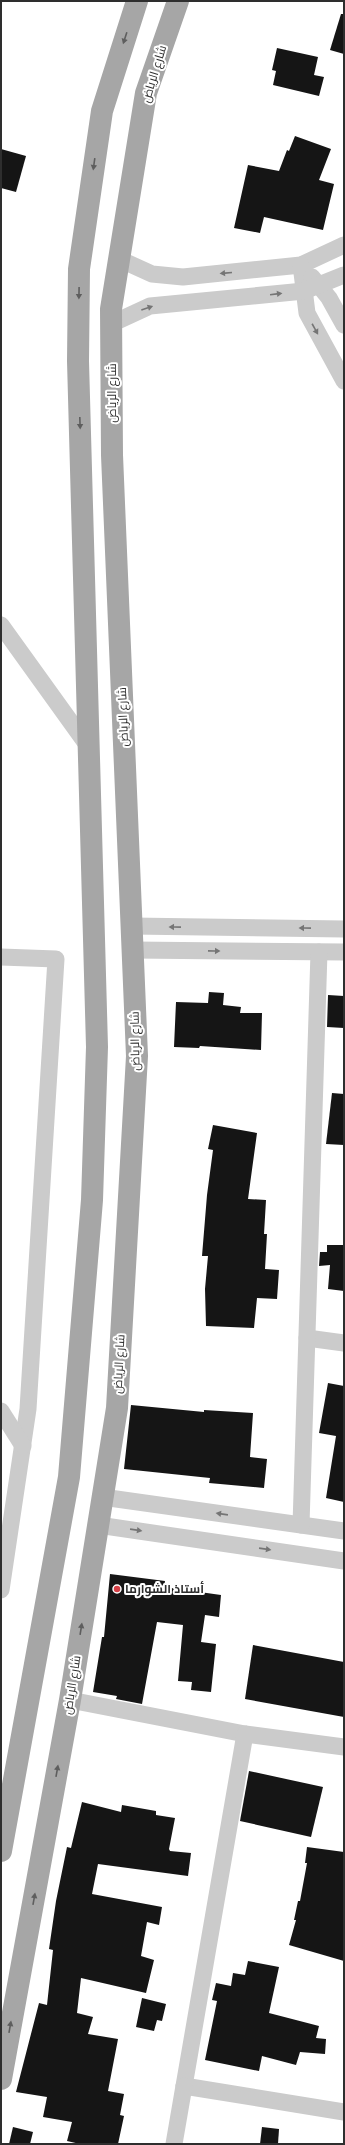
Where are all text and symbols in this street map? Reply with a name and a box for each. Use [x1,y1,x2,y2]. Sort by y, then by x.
one-way arrow [122,32,128,44]
street label: شارع الرياض [139,43,170,105]
one-way arrow [91,158,97,170]
one-way arrow [220,269,232,276]
one-way arrow [76,287,82,300]
one-way arrow [270,291,282,297]
one-way arrow [141,305,153,311]
one-way arrow [312,323,319,335]
street label: شارع الرياض [105,363,120,423]
one-way arrow [77,417,83,430]
street label: شارع الرياض [115,687,132,747]
one-way arrow [168,924,181,930]
one-way arrow [299,925,311,932]
one-way arrow [208,948,221,954]
street label: شارع الرياض [127,1011,144,1071]
street label: شارع الرياض [110,1334,129,1394]
one-way arrow [216,1511,228,1517]
one-way arrow [130,1527,142,1533]
one-way arrow [259,1546,271,1552]
place label: أستاذ الشوارما [125,1581,204,1597]
marker: أستاذ الشوارما [112,1584,122,1594]
one-way arrow [78,1623,84,1636]
street label: شارع الرياض [60,1654,85,1716]
one-way arrow [54,1765,60,1778]
one-way arrow [31,1893,37,1905]
one-way arrow [8,2021,14,2033]

